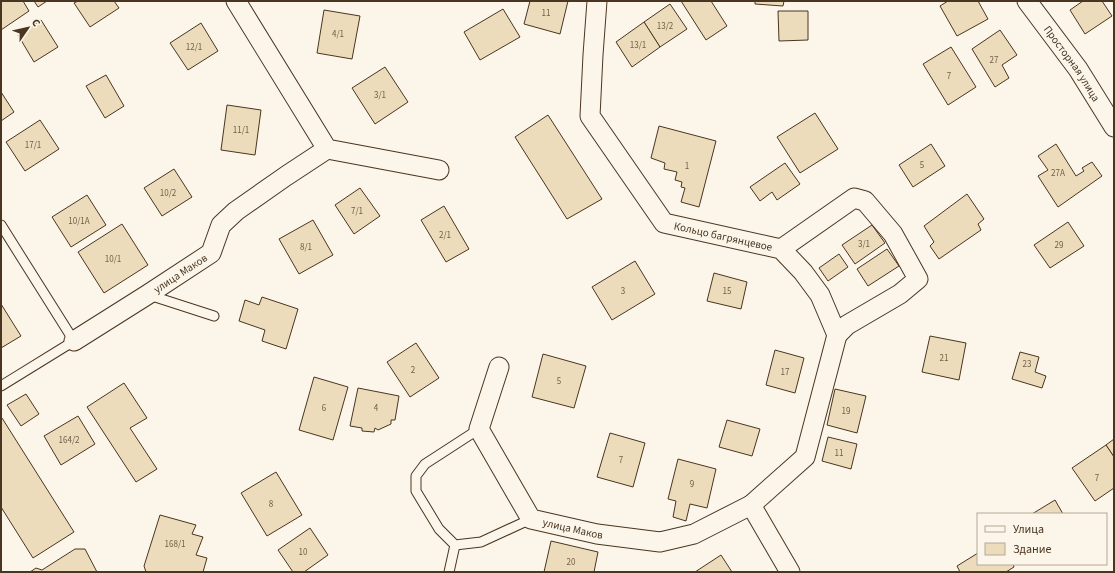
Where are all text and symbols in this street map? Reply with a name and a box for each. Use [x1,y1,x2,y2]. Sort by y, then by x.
house number: 11 [542,7,550,20]
north arrow [8,8,48,48]
text: С [28,16,44,30]
house number: 13/2 [657,20,674,33]
street label: Просторная улица [1040,23,1103,104]
house number: 4/1 [332,28,344,41]
house number: 13/1 [630,39,646,52]
house number: 12/1 [186,41,202,54]
house number: 27 [990,54,999,67]
house number: 7 [947,70,952,83]
house number: 3/1 [374,89,386,102]
house number: 11/1 [233,124,249,137]
house number: 17/1 [25,139,41,152]
house number: 5 [920,159,925,172]
house number: 1 [685,160,689,173]
house number: 27А [1051,167,1065,180]
house number: 10/2 [160,187,177,200]
house number: 7/1 [351,205,363,218]
house number: 10/1А [68,215,90,228]
street label: Кольцо багрянцевое [673,218,774,255]
house number: 2/1 [439,229,451,242]
house number: 3/1 [858,238,870,251]
house number: 29 [1055,239,1064,252]
house number: 8/1 [300,241,312,254]
street label: улица Маков [151,250,211,297]
house number: 10/1 [105,253,121,266]
house number: 3 [621,285,626,298]
house number: 15 [723,285,732,298]
house number: 21 [940,352,948,365]
house number: 23 [1023,358,1032,371]
house number: 2 [411,364,416,377]
house number: 17 [781,366,790,379]
house number: 5 [557,375,562,388]
house number: 6 [322,402,327,415]
house number: 4 [374,402,379,415]
house number: 19 [842,405,851,418]
house number: 164/2 [58,434,80,447]
house number: 11 [835,447,843,460]
house number: 7 [619,454,624,467]
house number: 7 [1095,472,1100,485]
house number: 9 [690,478,695,491]
house number: 8 [269,498,274,511]
legend [977,513,1107,565]
street label: улица Маков [541,515,604,543]
text: Улица [1013,521,1044,538]
house number: 168/1 [164,538,186,551]
text: Здание [1013,541,1052,558]
house number: 10 [299,546,308,559]
house number: 20 [567,556,576,569]

